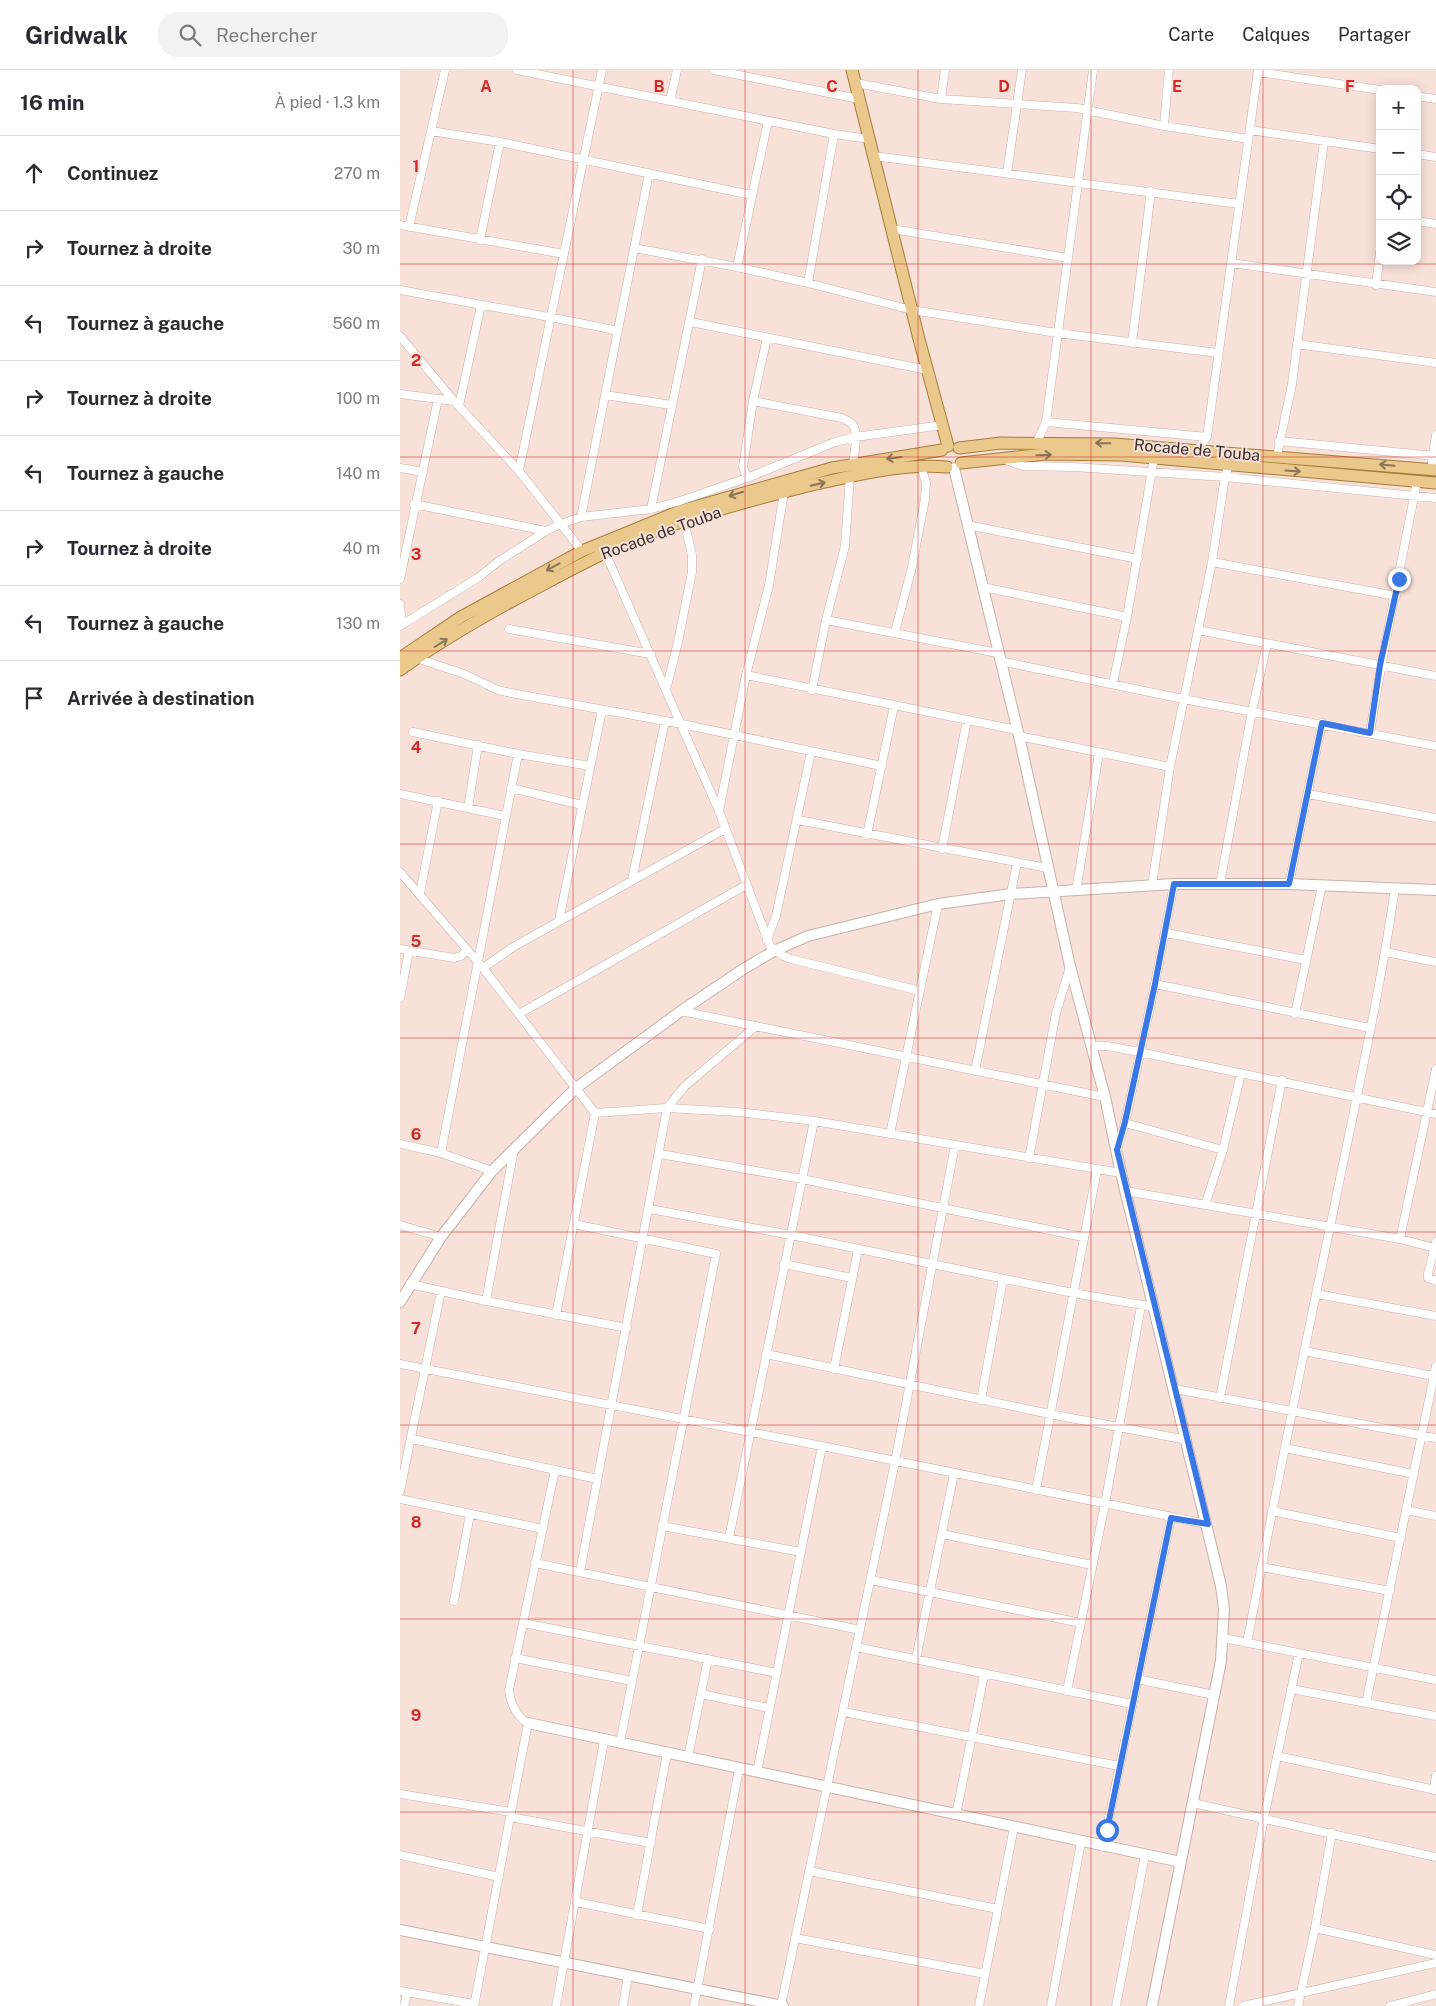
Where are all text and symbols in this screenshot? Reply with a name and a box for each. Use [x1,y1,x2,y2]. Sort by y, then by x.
search box [158,12,508,57]
text: Gridwalk [25,21,128,49]
icon: search [176,21,204,49]
text: Rechercher [216,24,318,46]
text: Carte [1168,24,1214,45]
text: Calques [1242,24,1310,45]
text: Partager [1338,24,1411,45]
text: A [480,77,492,96]
text: B [654,77,665,96]
text: C [826,77,838,96]
text: D [998,77,1010,96]
text: E [1172,77,1182,96]
text: F [1345,77,1355,96]
map controls [1376,85,1421,265]
button: + [1376,85,1421,130]
text: 16 min [20,90,85,115]
text: À pied · 1.3 km [274,93,380,112]
button: − [1376,130,1421,175]
text: 1 [413,157,419,176]
icon: ahead [20,159,48,187]
text: Continuez [67,162,158,184]
text: 270 m [334,164,380,183]
button: locate [1376,175,1421,220]
button: layers [1376,220,1421,265]
icon: right [20,234,48,262]
text: Tournez à droite [67,237,212,259]
text: 30 m [343,239,380,258]
icon: left [20,309,48,337]
text: Tournez à gauche [67,312,224,334]
text: 560 m [332,314,380,333]
text: 2 [411,351,421,370]
icon: right [20,384,48,412]
text: Tournez à droite [67,387,212,409]
text: 100 m [336,389,380,408]
street label: Rocade de Touba [1133,435,1261,465]
one-way arrow [1096,439,1112,448]
one-way arrow [1036,450,1052,459]
one-way arrow [886,453,902,463]
icon: left [20,459,48,487]
one-way arrow [1380,461,1396,470]
text: Tournez à gauche [67,462,224,484]
text: 140 m [336,464,380,483]
one-way arrow [1285,467,1301,476]
one-way arrow [809,479,825,488]
one-way arrow [728,490,744,500]
street label: Rocade de Touba [598,502,724,564]
icon: right [20,534,48,562]
text: Tournez à droite [67,537,212,559]
text: 40 m [342,539,380,558]
text: 3 [411,545,421,564]
one-way arrow [545,562,560,572]
route end [1388,568,1411,591]
icon: left [20,609,48,637]
text: Tournez à gauche [67,612,224,634]
text: 130 m [336,614,380,633]
one-way arrow [433,637,447,647]
icon: arrive [20,684,48,712]
text: Arrivée à destination [67,687,255,709]
text: 4 [411,738,422,757]
text: 5 [411,932,422,951]
text: 6 [411,1125,421,1144]
text: 7 [411,1319,421,1338]
text: 8 [411,1513,422,1532]
text: 9 [411,1706,421,1725]
route start [1096,1819,1119,1842]

